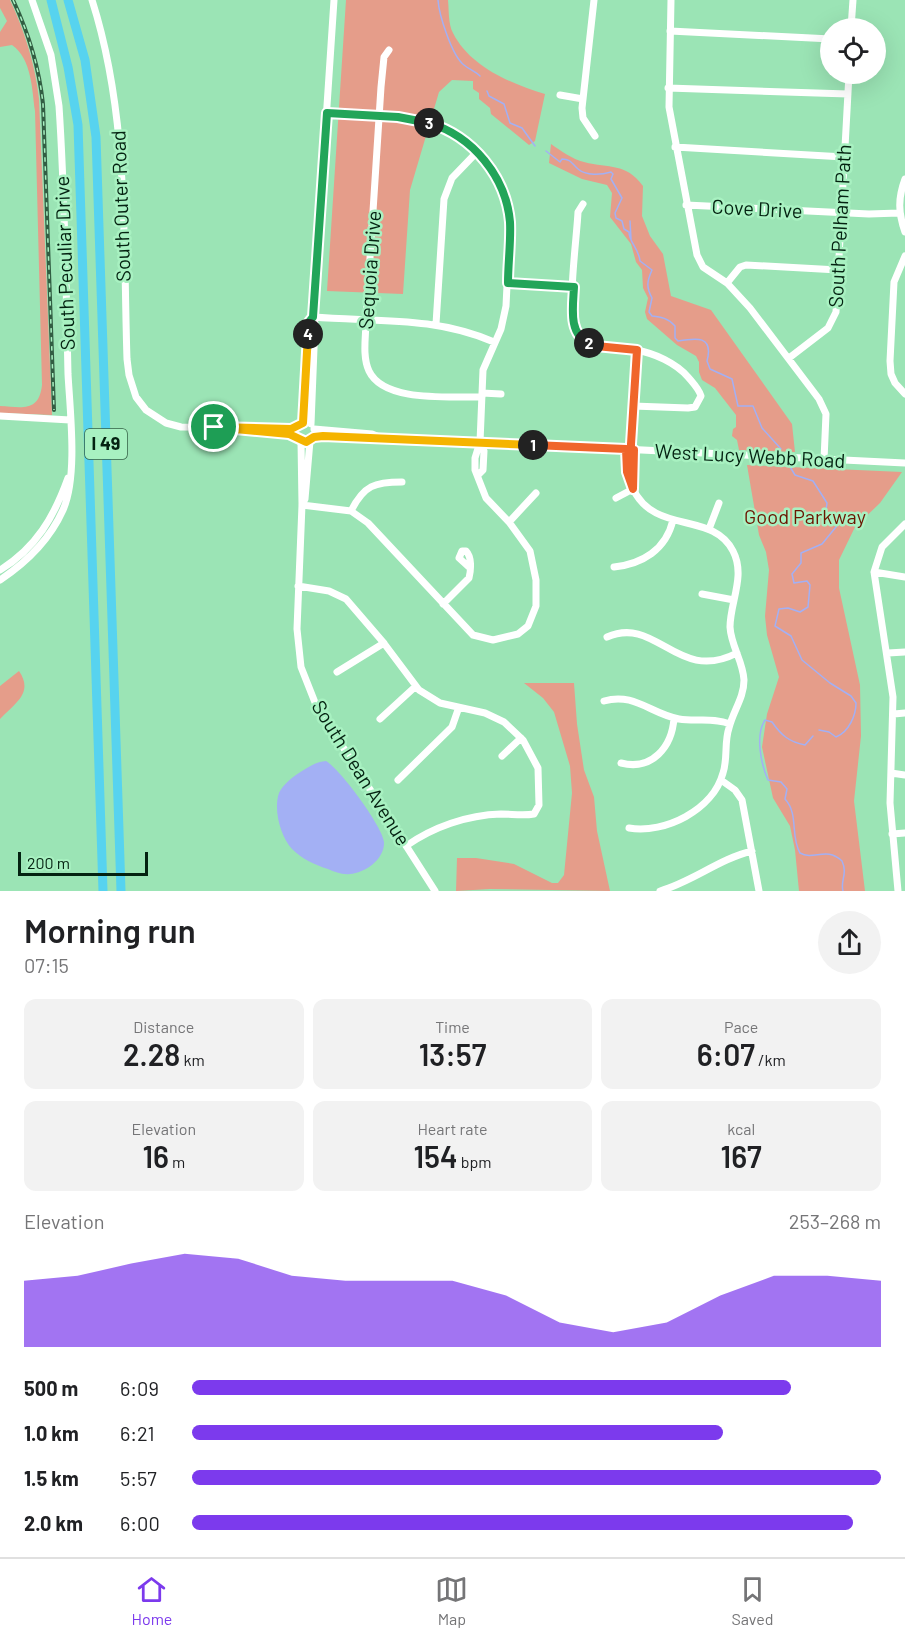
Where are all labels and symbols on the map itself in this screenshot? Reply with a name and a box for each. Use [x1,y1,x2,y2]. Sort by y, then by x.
pin: 3 [414,108,444,138]
street label: South Outer Road [105,130,135,282]
street label: South Pelham Path [823,144,855,308]
street label: South Peculiar Drive [49,175,79,351]
street label: Cove Drive [711,194,803,222]
street label: Sequoia Drive [353,210,385,330]
pin: 4 [293,319,323,349]
pin: 2 [574,328,604,358]
pin [188,401,239,452]
road number: I 49 [85,429,127,459]
pin: 1 [518,430,548,460]
street label: West Lucy Webb Road [654,438,846,472]
park label: Good Parkway [744,504,866,528]
street label: South Dean Avenue [307,695,416,850]
scale bar [18,849,148,876]

